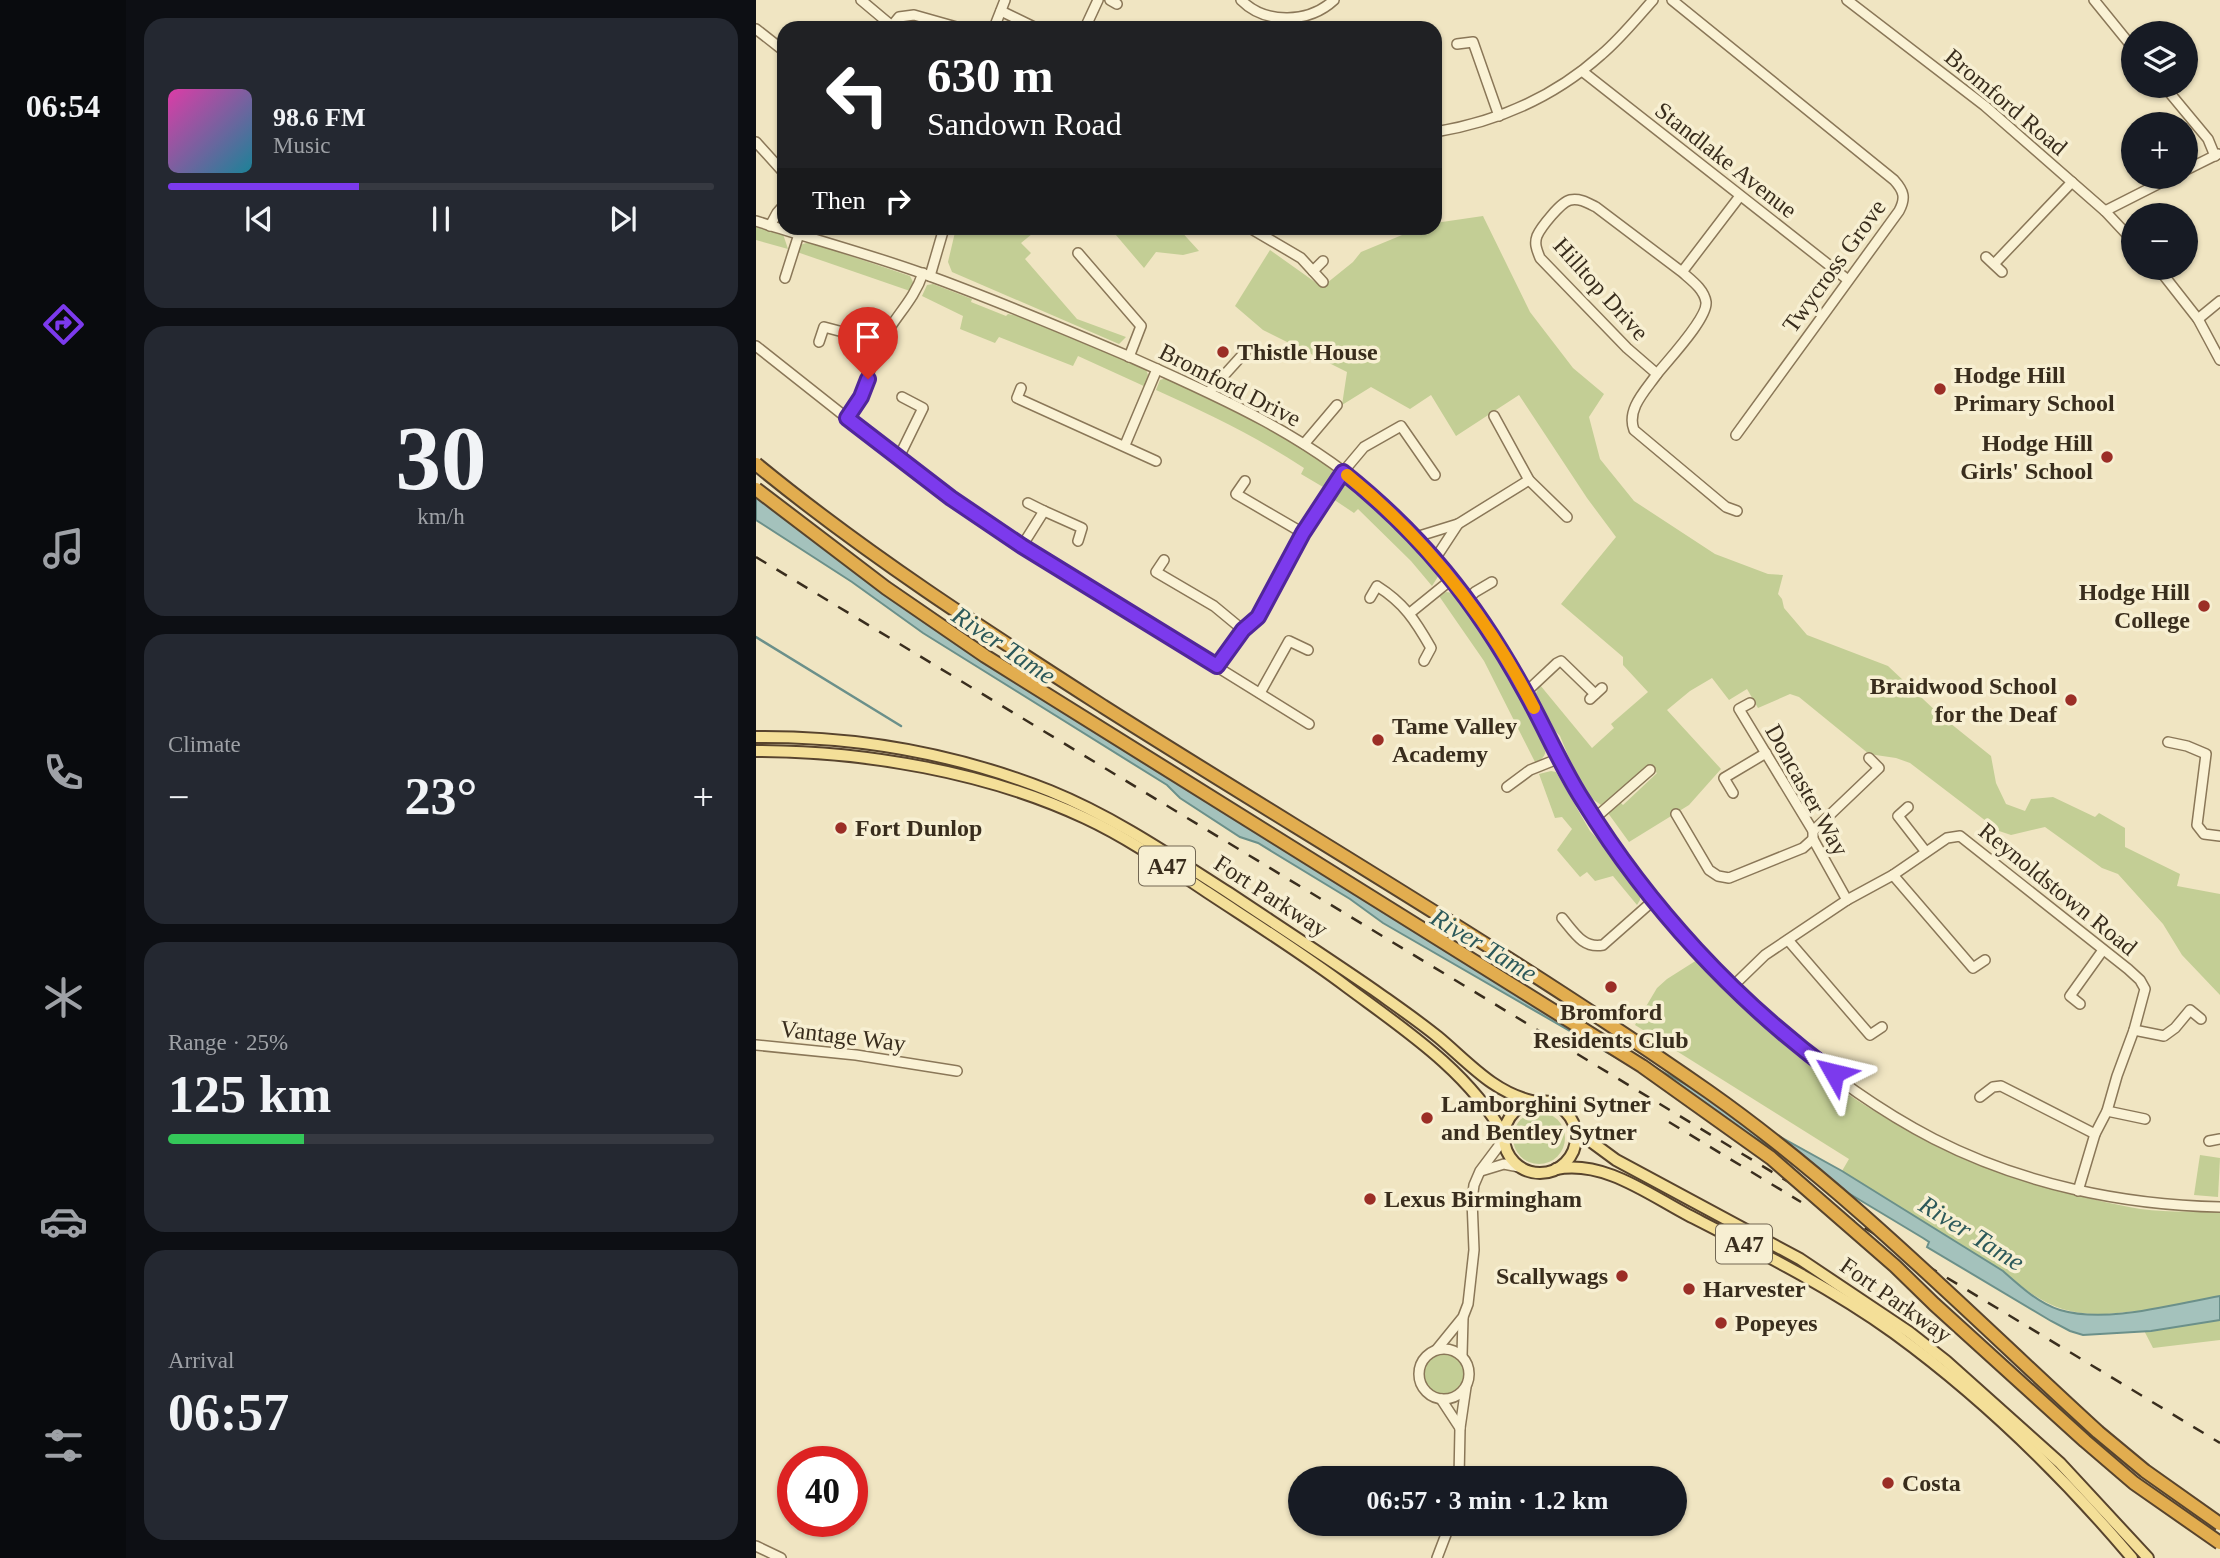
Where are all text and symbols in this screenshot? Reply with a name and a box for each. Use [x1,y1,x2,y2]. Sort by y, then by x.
map controls [2121,21,2198,280]
button: layers [2121,21,2198,98]
street label: Bromford Road [1940,43,2072,161]
text: 630 m [927,48,1054,103]
icon: left [812,49,903,140]
text: 06:54 [26,88,100,124]
street label: Standlake Avenue [1650,97,1802,223]
text: 98.6 FM [273,103,365,132]
text: Sandown Road [927,106,1122,142]
button: + [2121,112,2198,189]
text: Music [273,133,331,158]
icon: right [879,182,917,220]
text: Then [812,186,865,215]
street label: Twycross Grove [1777,195,1891,337]
icon: previous [240,200,278,238]
icon: pause [422,200,460,238]
icon: next [604,200,642,238]
button: − [2121,203,2198,280]
street label: Hilltop Drive [1548,232,1654,346]
icon: directions [39,300,88,349]
pin [838,307,898,379]
icon: arrive [849,318,887,356]
street label: Bromford Drive [1155,338,1305,432]
place label: Thistle House [1237,339,1378,365]
marker: Thistle House [1215,344,1231,360]
place label: Hodge Hill Primary School [1954,362,2115,416]
marker: Hodge Hill Primary School [1932,381,1948,397]
text: 30 [396,408,487,509]
place label: Hodge Hill Girls' School [1960,430,2093,484]
marker: Hodge Hill Girls' School [2099,449,2115,465]
text: km/h [417,504,465,529]
icon: music [39,524,88,573]
place label: Hodge Hill College [2079,579,2190,633]
marker: Hodge Hill College [2196,598,2212,614]
water label: River Tame [946,600,1061,690]
place label: Braidwood School for the Deaf [1870,673,2058,727]
marker: Braidwood School for the Deaf [2063,692,2079,708]
place label: Tame Valley Academy [1392,713,1517,767]
street label: Doncaster Way [1760,720,1854,860]
text: Climate [168,732,241,757]
marker: Tame Valley Academy [1370,732,1386,748]
icon: phone [39,748,88,797]
text: 23° [405,768,477,825]
text: − [168,776,189,818]
text: + [693,776,714,818]
place label: Fort Dunlop [855,815,982,841]
street label: Reynoldstown Road [1974,817,2142,961]
marker: Fort Dunlop [833,820,849,836]
road number: A47 [1139,846,1195,886]
street label: Fort Parkway [1209,850,1333,942]
water label: River Tame [1425,902,1542,988]
icon: climate [39,973,88,1022]
marker: Bromford Residents Club [1603,979,1619,995]
place label: Bromford Residents Club [1533,999,1689,1053]
street label: Vantage Way [779,1015,907,1057]
text: Range · 25% [168,1030,288,1055]
position arrow [1797,1036,1871,1110]
text: 125 km [168,1066,331,1123]
place label: Lamborghini Sytner and Bentley Sytner [1441,1091,1651,1145]
marker: Lamborghini Sytner and Bentley Sytner [1419,1110,1435,1126]
place label: Lexus Birmingham [1384,1186,1582,1212]
water label: River Tame [1913,1189,2030,1277]
marker: Lexus Birmingham [1362,1191,1378,1207]
icon: car [39,1197,88,1246]
road number: A47 [1716,1224,1772,1264]
street label: Fort Parkway [1835,1252,1957,1348]
place label: Scallywags [1496,1263,1608,1289]
marker: Scallywags [1614,1268,1630,1284]
place label: Harvester [1703,1276,1806,1302]
marker: Harvester [1681,1281,1697,1297]
place label: Popeyes [1735,1310,1818,1336]
marker: Popeyes [1713,1315,1729,1331]
text: Arrival [168,1348,234,1373]
text: 06:57 [168,1384,289,1441]
icon: filters [39,1421,88,1470]
speed limit sign: 40 [777,1446,868,1537]
place label: Costa [1902,1470,1961,1496]
marker: Costa [1880,1475,1896,1491]
text: 06:57 · 3 min · 1.2 km [1367,1486,1608,1515]

